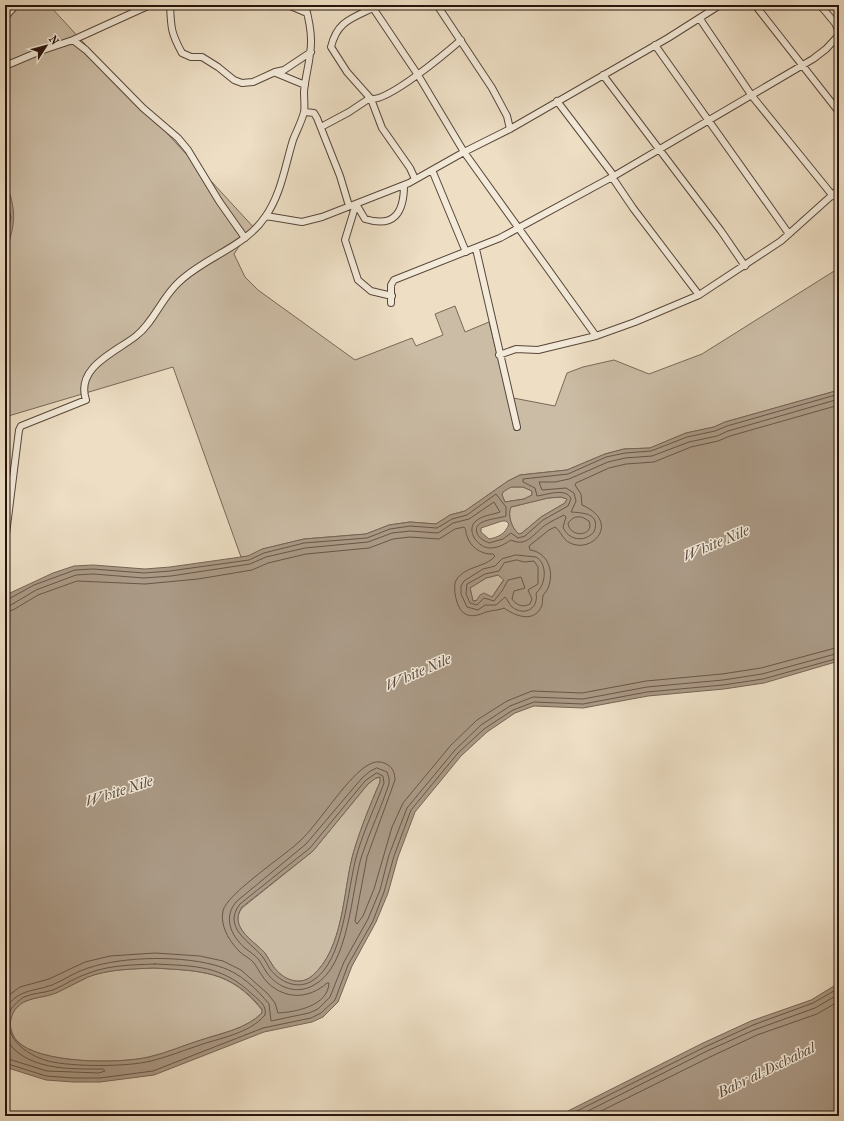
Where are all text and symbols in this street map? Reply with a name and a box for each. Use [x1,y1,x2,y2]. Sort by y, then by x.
north arrow [26,26,66,66]
text: N [46,33,62,48]
water label: White Nile [680,521,753,565]
water label: White Nile [382,649,455,694]
water label: White Nile [83,771,156,810]
water label: Bahr al-Dschabal [713,1038,820,1102]

